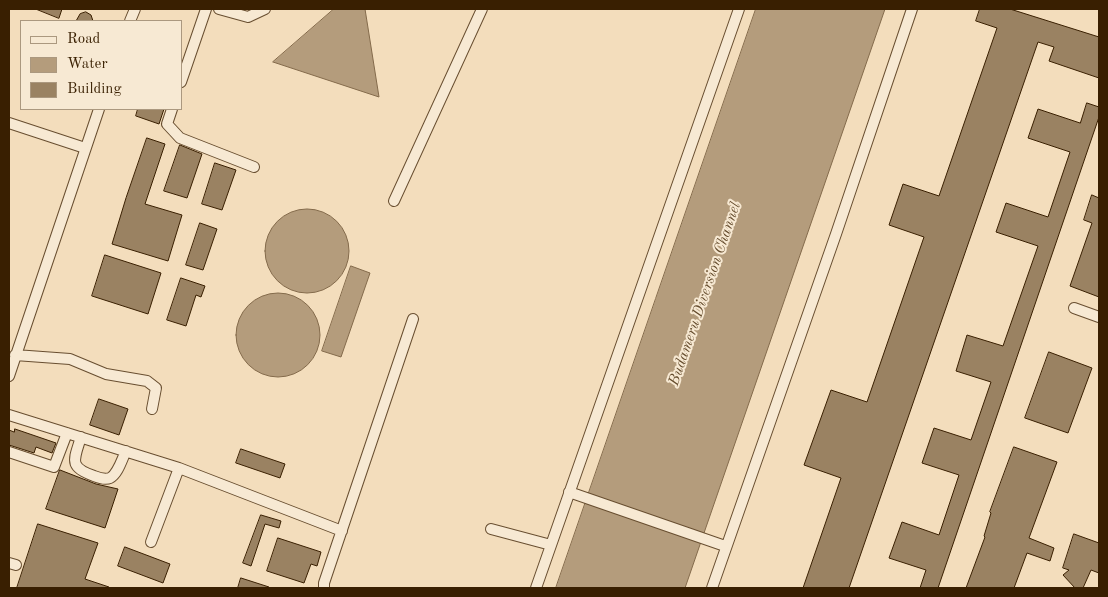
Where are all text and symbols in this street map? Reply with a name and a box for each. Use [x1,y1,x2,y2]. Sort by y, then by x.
legend [20,20,182,110]
text: Road [67,32,100,47]
text: Water [67,57,108,72]
text: Building [67,82,122,97]
water label: Budameru Diversion Channel [665,200,745,388]

